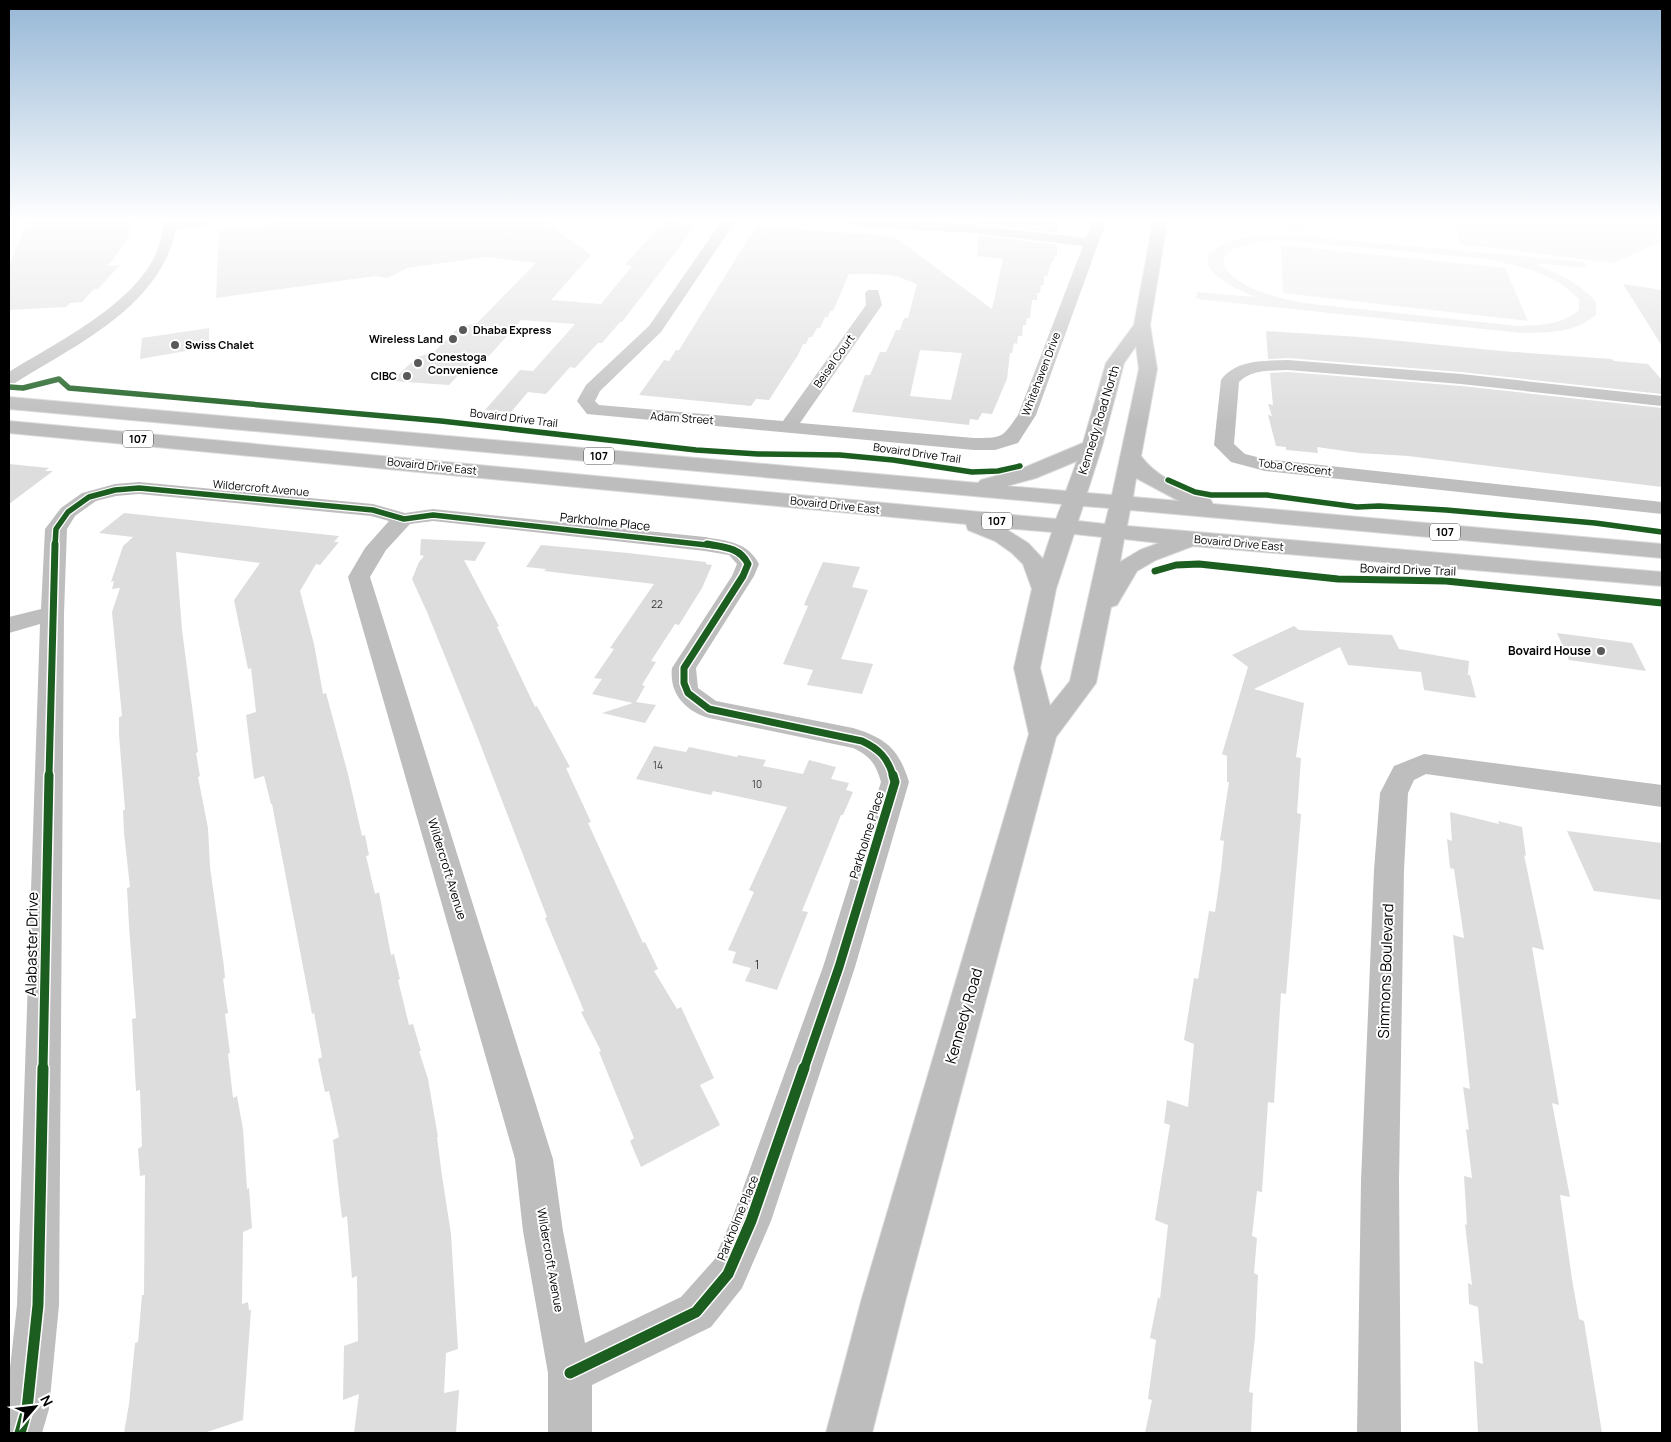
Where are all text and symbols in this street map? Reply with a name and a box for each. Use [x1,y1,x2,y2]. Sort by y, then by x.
place label: Dhaba Express [473,322,551,337]
marker: Dhaba Express [457,324,469,336]
street label: Whitehaven Drive [1018,329,1064,418]
place label: Wireless Land [369,331,443,346]
street label: Beisel Court [810,331,858,390]
marker: Wireless Land [447,333,459,345]
place label: Swiss Chalet [185,337,254,352]
marker: Swiss Chalet [169,339,181,351]
place label: Conestoga Convenience [428,349,499,377]
marker: Conestoga Convenience [412,357,424,369]
street label: Kennedy Road North [1074,363,1123,476]
place label: CIBC [371,368,397,383]
marker: CIBC [401,370,413,382]
street label: Bovaird Drive Trail [469,405,559,430]
street label: Adam Street [650,408,714,427]
road number: 107 [123,430,153,448]
street label: Bovaird Drive Trail [872,439,962,466]
road number: 107 [584,448,614,464]
street label: Bovaird Drive East [386,453,478,478]
street label: Toba Crescent [1257,455,1333,478]
street label: Wildercroft Avenue [212,476,310,499]
street label: Bovaird Drive East [789,492,881,517]
street label: Parkholme Place [559,508,651,535]
road number: 107 [982,512,1012,530]
road number: 107 [1430,524,1460,540]
street label: Bovaird Drive East [1194,531,1285,554]
street label: Bovaird Drive Trail [1359,559,1457,580]
house number: 22 [651,597,663,611]
place label: Bovaird House [1508,642,1591,659]
marker: Bovaird House [1595,645,1607,657]
house number: 14 [653,758,663,772]
house number: 10 [752,777,762,791]
street label: Parkholme Place [845,789,888,881]
street label: Wildercroft Avenue [424,816,471,922]
street label: Alabaster Drive [20,891,43,996]
street label: Simmons Boulevard [1373,903,1398,1039]
house number: 1 [755,956,759,973]
street label: Kennedy Road [940,966,987,1066]
street label: Parkholme Place [713,1173,762,1263]
street label: Wildercroft Avenue [533,1207,568,1313]
north arrow [10,1382,60,1432]
text: N [36,1392,58,1410]

